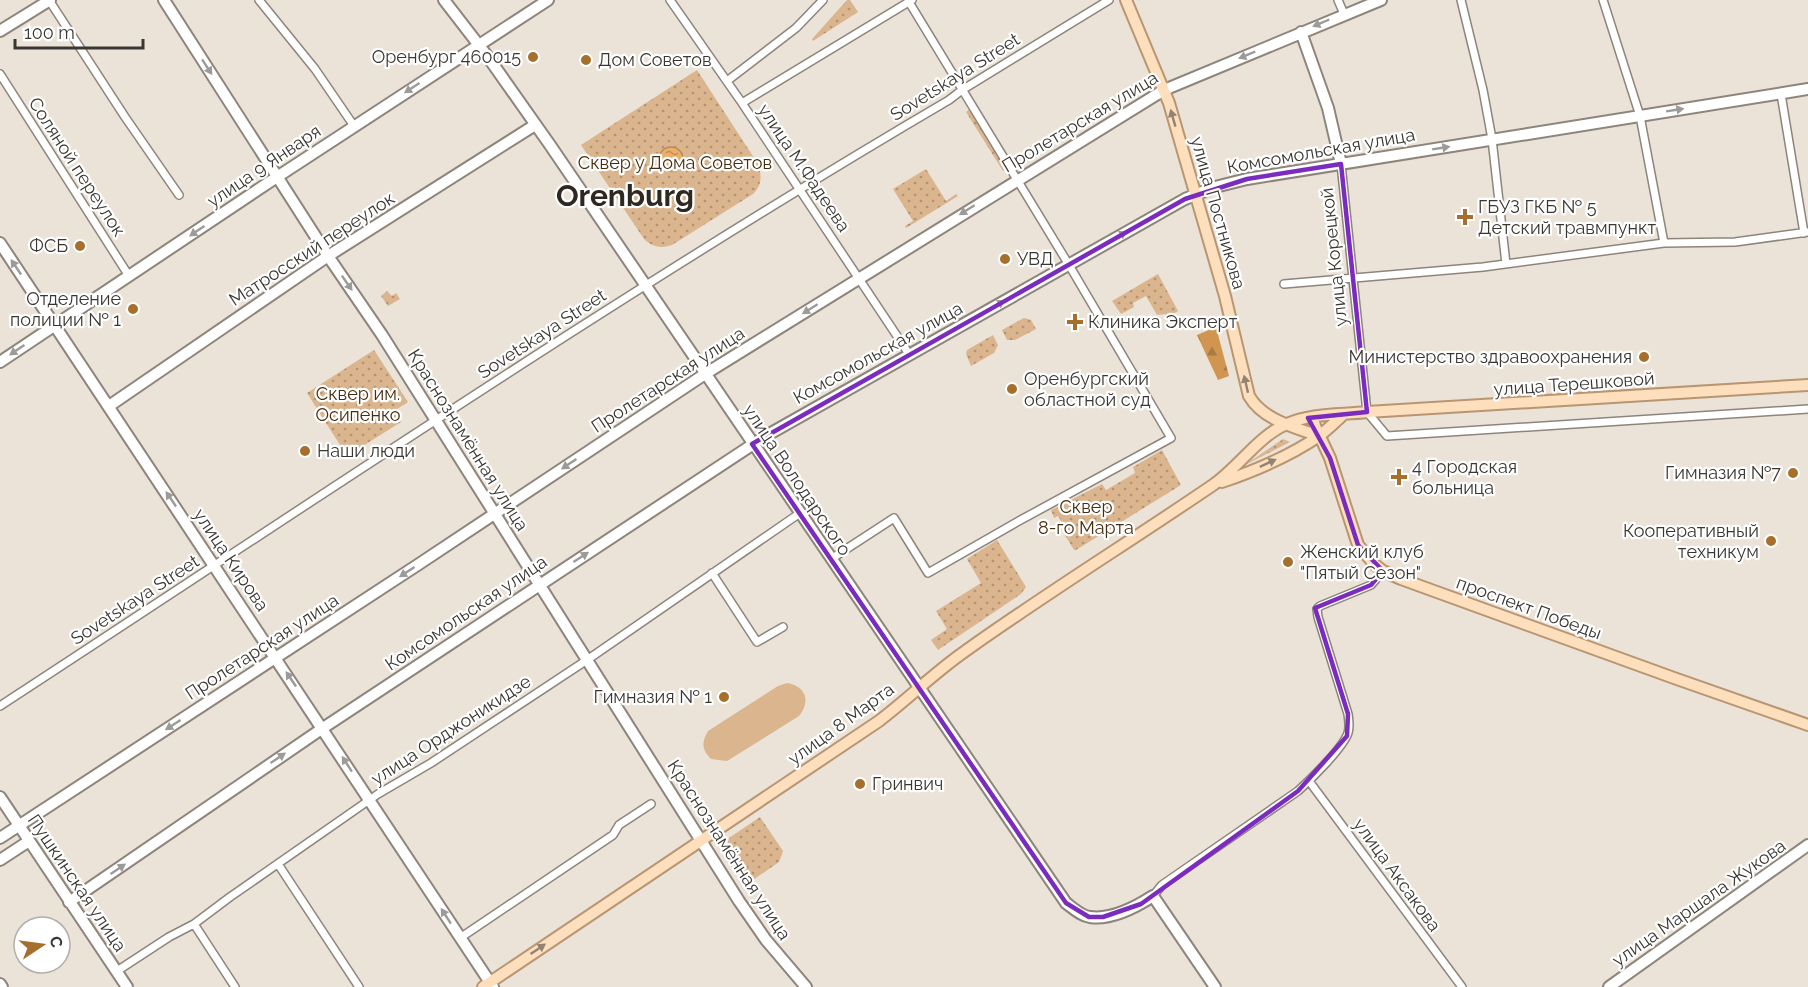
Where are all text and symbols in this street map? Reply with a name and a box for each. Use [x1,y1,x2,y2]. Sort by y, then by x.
scale bar [15,12,142,50]
one-way arrow [1312,18,1330,28]
text: 100 m [24,22,75,43]
street label: Sovetskaya Street [886,28,1023,125]
place label: Оренбург 460015 [372,46,521,67]
place label: Дом Советов [598,49,712,70]
marker: Оренбург 460015 [526,50,540,64]
one-way arrow [1237,50,1255,60]
marker: Дом Советов [579,53,593,67]
one-way arrow [201,59,212,75]
street label: Пролетарская улица [998,67,1162,176]
one-way arrow [403,83,420,94]
street label: Соляной переулок [25,93,130,240]
street label: улица М.Фадеева [754,100,855,236]
one-way arrow [1665,106,1684,115]
one-way arrow [1168,109,1177,127]
street label: улица 9 Января [203,120,325,211]
street label: Комсомольская улица [1225,124,1416,177]
street label: улица Постникова [1187,134,1250,292]
one-way arrow [1431,143,1450,152]
park label: Сквер у Дома Советов [578,152,772,173]
district label: Orenburg [556,178,694,213]
street label: Матросский переулок [225,187,398,310]
street label: улица Корецкой [1316,187,1351,327]
place label: ГБУЗ ГКБ № 5 Детский травмпункт [1478,196,1656,238]
one-way arrow [959,205,975,216]
marker: ГБУЗ ГКБ № 5 Детский травмпункт [1456,208,1474,226]
one-way arrow [189,225,205,237]
one-way arrow [1111,231,1128,241]
place label: ФСБ [29,235,68,256]
marker: ФСБ [73,239,87,253]
place label: УВД [1017,248,1053,269]
marker: УВД [998,252,1012,266]
one-way arrow [11,259,22,275]
one-way arrow [341,276,353,291]
street label: Sovetskaya Street [474,284,610,383]
place label: Отделение полиции № 1 [10,288,121,330]
street label: Комсомольская улица [789,297,966,408]
one-way arrow [988,300,1005,310]
marker: Отделение полиции № 1 [126,302,140,316]
one-way arrow [802,304,818,315]
place label: Клиника Эксперт [1088,311,1238,332]
marker: Клиника Эксперт [1066,313,1084,331]
street label: Пролетарская улица [587,322,748,437]
one-way arrow [9,344,25,356]
street label: Краснознамённая улица [404,345,533,534]
place label: Министерство здравоохранения [1349,346,1632,367]
marker: Министерство здравоохранения [1637,350,1651,364]
street label: улица Терешковой [1493,367,1655,400]
place label: Оренбургский областной суд [1024,368,1151,410]
one-way arrow [1241,374,1250,393]
marker: Оренбургский областной суд [1005,382,1019,396]
park label: Сквер им. Осипенко [316,383,401,425]
street label: улица Володарского [739,400,856,560]
place label: Наши люди [317,440,415,461]
marker: Наши люди [298,444,312,458]
place label: 4 Городская больница [1412,456,1517,498]
one-way arrow [1260,458,1278,468]
one-way arrow [561,459,577,470]
place label: Гимназия №7 [1665,462,1781,483]
marker: Гимназия №7 [1786,466,1800,480]
marker: 4 Городская больница [1390,468,1408,486]
one-way arrow [165,492,177,508]
park label: Сквер 8-го Марта [1038,496,1134,538]
street label: улица Кирова [189,505,273,615]
place label: Кооперативный техникум [1623,520,1759,562]
marker: Кооперативный техникум [1764,534,1778,548]
place label: Женский клуб "Пятый Сезон" [1300,541,1424,583]
street label: Sovetskaya Street [67,550,203,649]
street label: Комсомольская улица [381,551,551,675]
one-way arrow [572,552,589,563]
marker: Женский клуб "Пятый Сезон" [1281,555,1295,569]
one-way arrow [399,566,415,578]
street label: проспект Победы [1454,572,1605,644]
street label: Пролетарская улица [181,589,342,704]
street label: улица Орджоникидзе [367,670,535,789]
one-way arrow [286,671,297,687]
street label: улица 8 Марта [784,678,898,769]
place label: Гимназия № 1 [593,686,712,707]
marker: Гимназия № 1 [717,690,731,704]
one-way arrow [165,719,181,730]
one-way arrow [270,753,287,764]
one-way arrow [341,756,352,772]
street label: Краснознамённая улица [663,756,796,944]
place label: Гринвич [872,773,943,794]
marker: Гринвич [853,777,867,791]
street label: Пушкинская улица [24,810,131,955]
street label: улица Аксакова [1349,814,1445,935]
street label: улица Маршала Жукова [1608,835,1789,971]
one-way arrow [109,863,125,875]
one-way arrow [441,908,452,924]
north arrow [12,915,72,975]
text: С [46,934,67,949]
one-way arrow [530,943,546,955]

